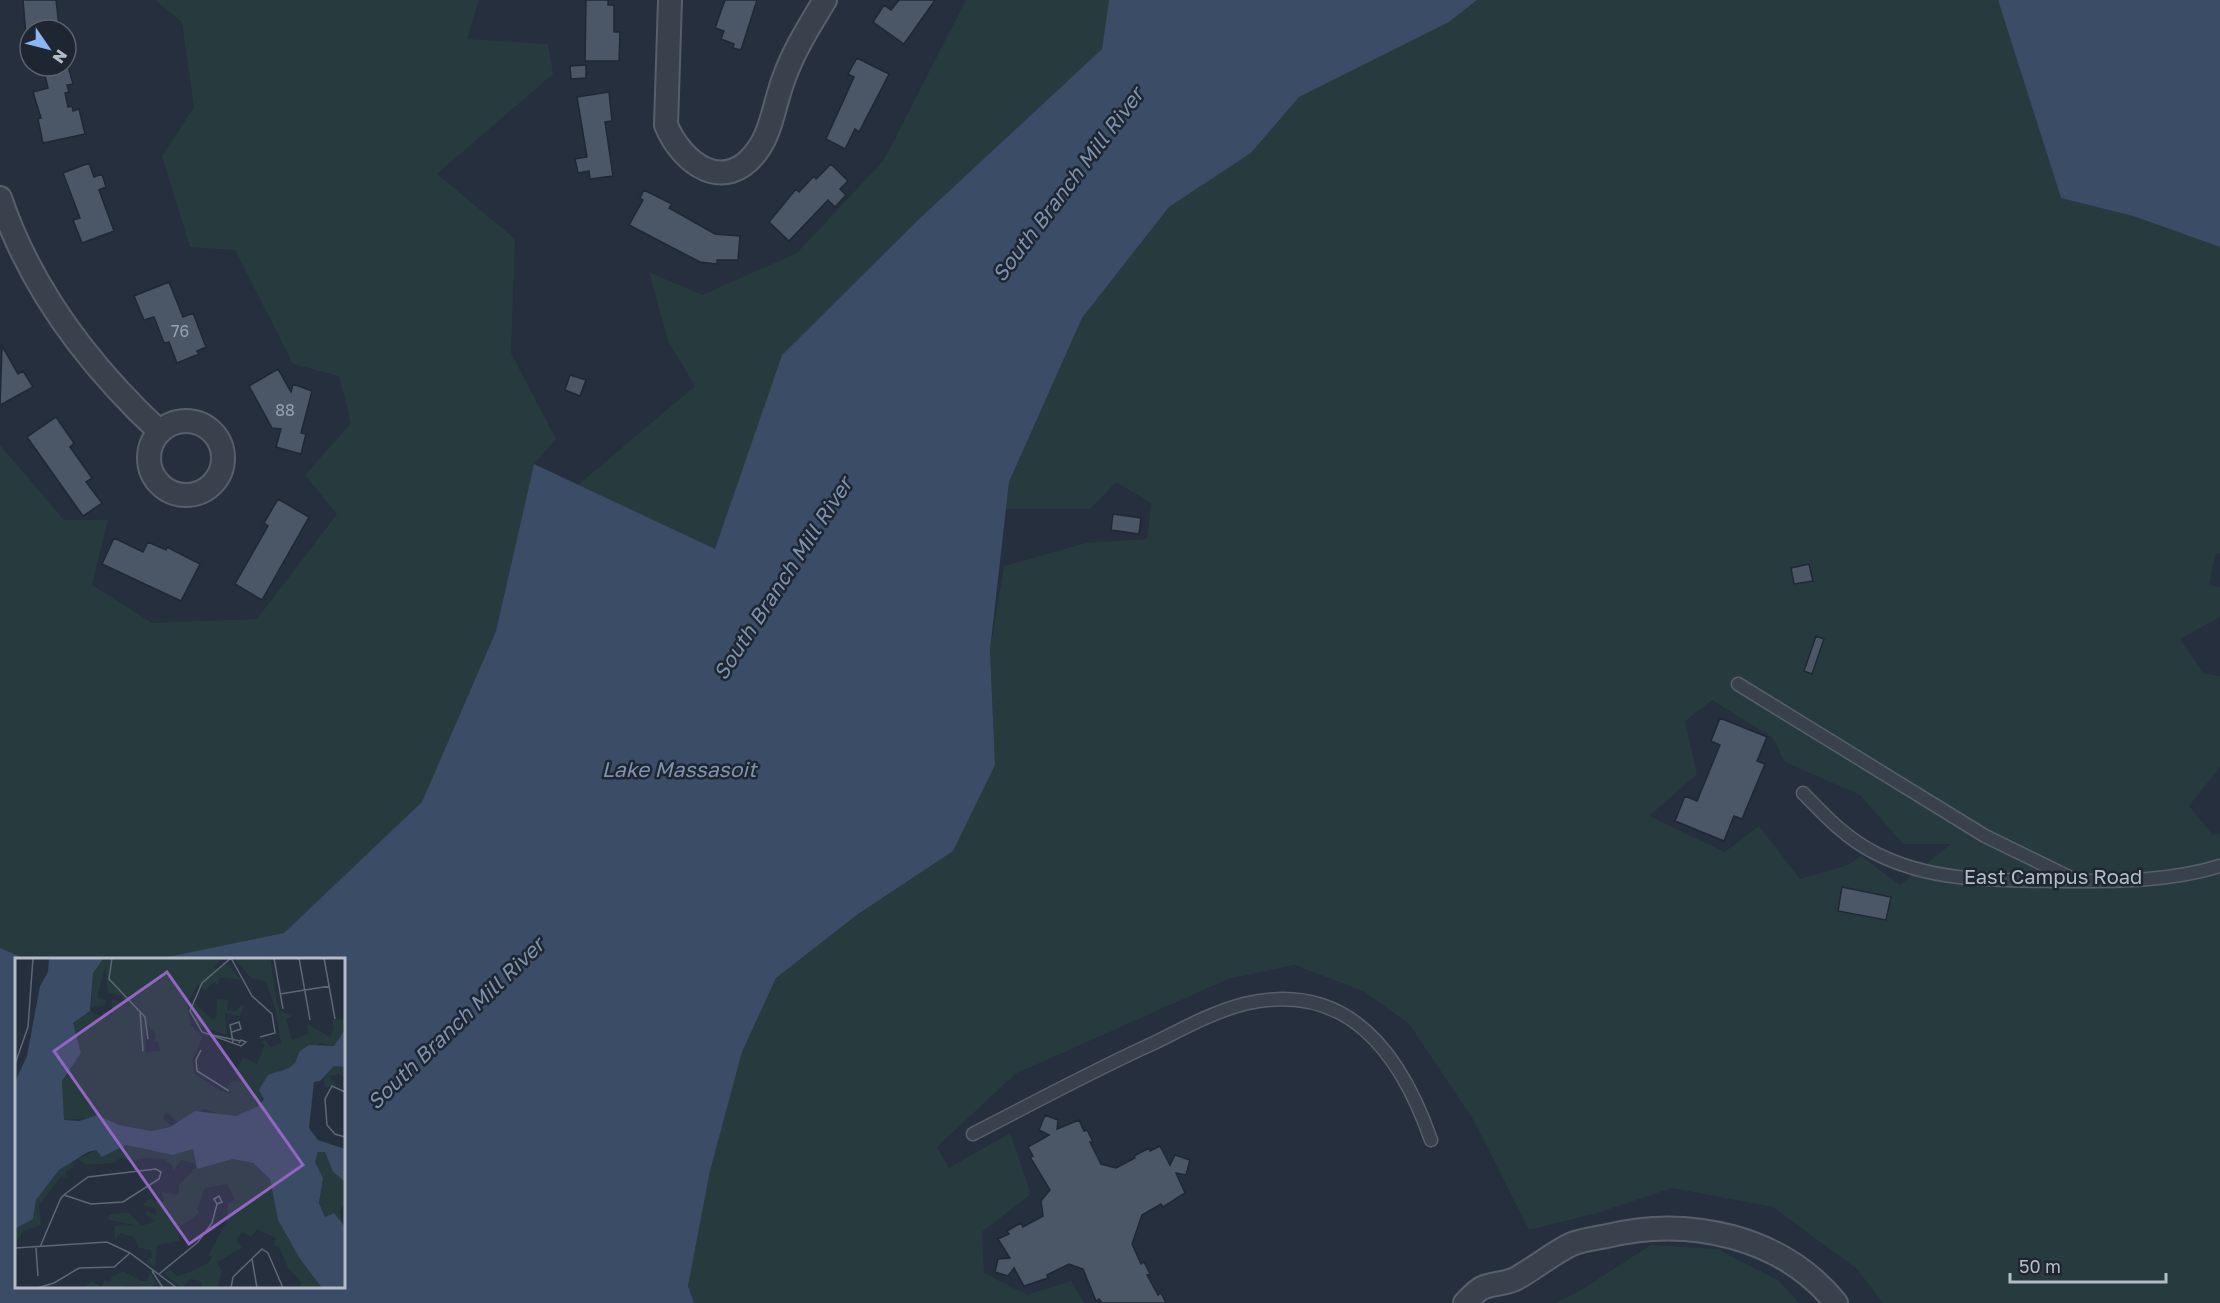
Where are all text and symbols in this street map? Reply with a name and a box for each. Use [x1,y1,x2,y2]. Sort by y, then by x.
north arrow [18,18,78,78]
text: N [49,46,72,67]
water label: South Branch Mill River [986,80,1150,286]
house number: 76 [171,321,189,341]
house number: 88 [275,400,295,420]
water label: South Branch Mill River [707,470,859,684]
water label: Lake Massasoit [602,756,759,782]
street label: East Campus Road [1964,864,2142,888]
water label: South Branch Mill River [361,930,551,1115]
inset map [15,958,345,1288]
scale bar [2010,1246,2166,1284]
text: 50 m [2019,1255,2061,1277]

